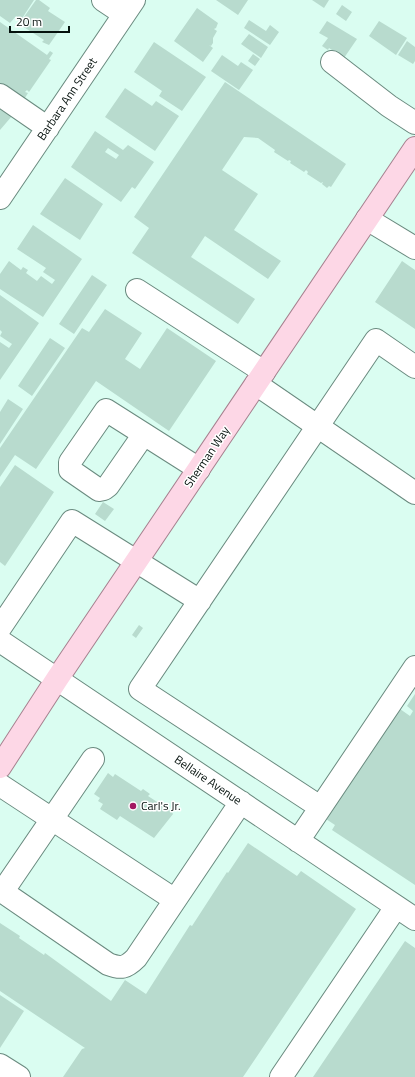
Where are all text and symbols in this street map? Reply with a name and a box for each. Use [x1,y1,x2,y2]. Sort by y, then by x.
scale bar [10,8,69,34]
text: 20 m [16,12,42,31]
street label: Barbara Ann Street [32,53,102,144]
street label: Sherman Way [179,422,234,491]
street label: Bellaire Avenue [171,750,246,809]
place label: Carl's Jr. [141,796,181,815]
marker: Carl's Jr. [128,801,138,811]

